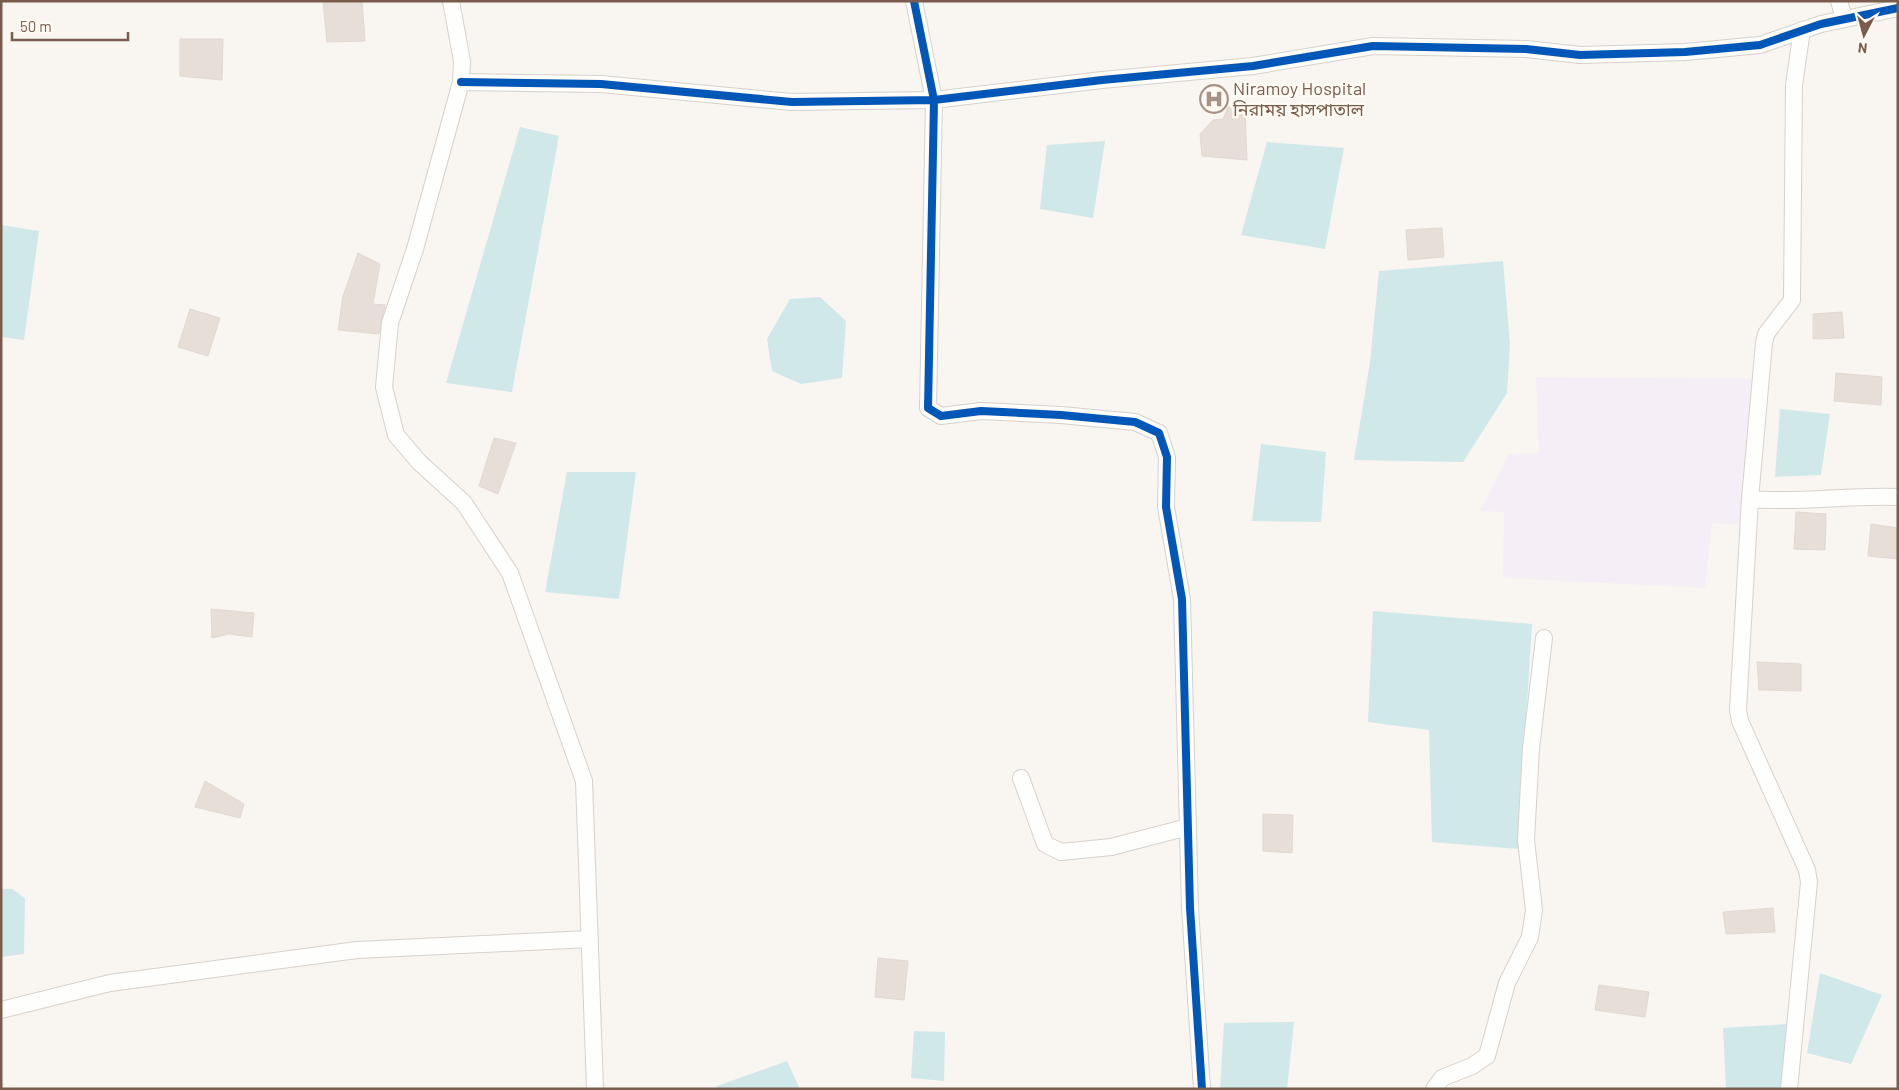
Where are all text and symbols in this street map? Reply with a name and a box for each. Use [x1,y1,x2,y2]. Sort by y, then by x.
scale bar [12,10,129,42]
north arrow [1839,10,1889,60]
text: 50 m [20,17,52,35]
text: N [1857,39,1868,57]
place label: Niramoy Hospital নিরাময় হাসপাতাল [1232,77,1366,120]
hospital icon: Niramoy Hospital নিরাময় হাসপাতাল [1199,84,1229,114]

